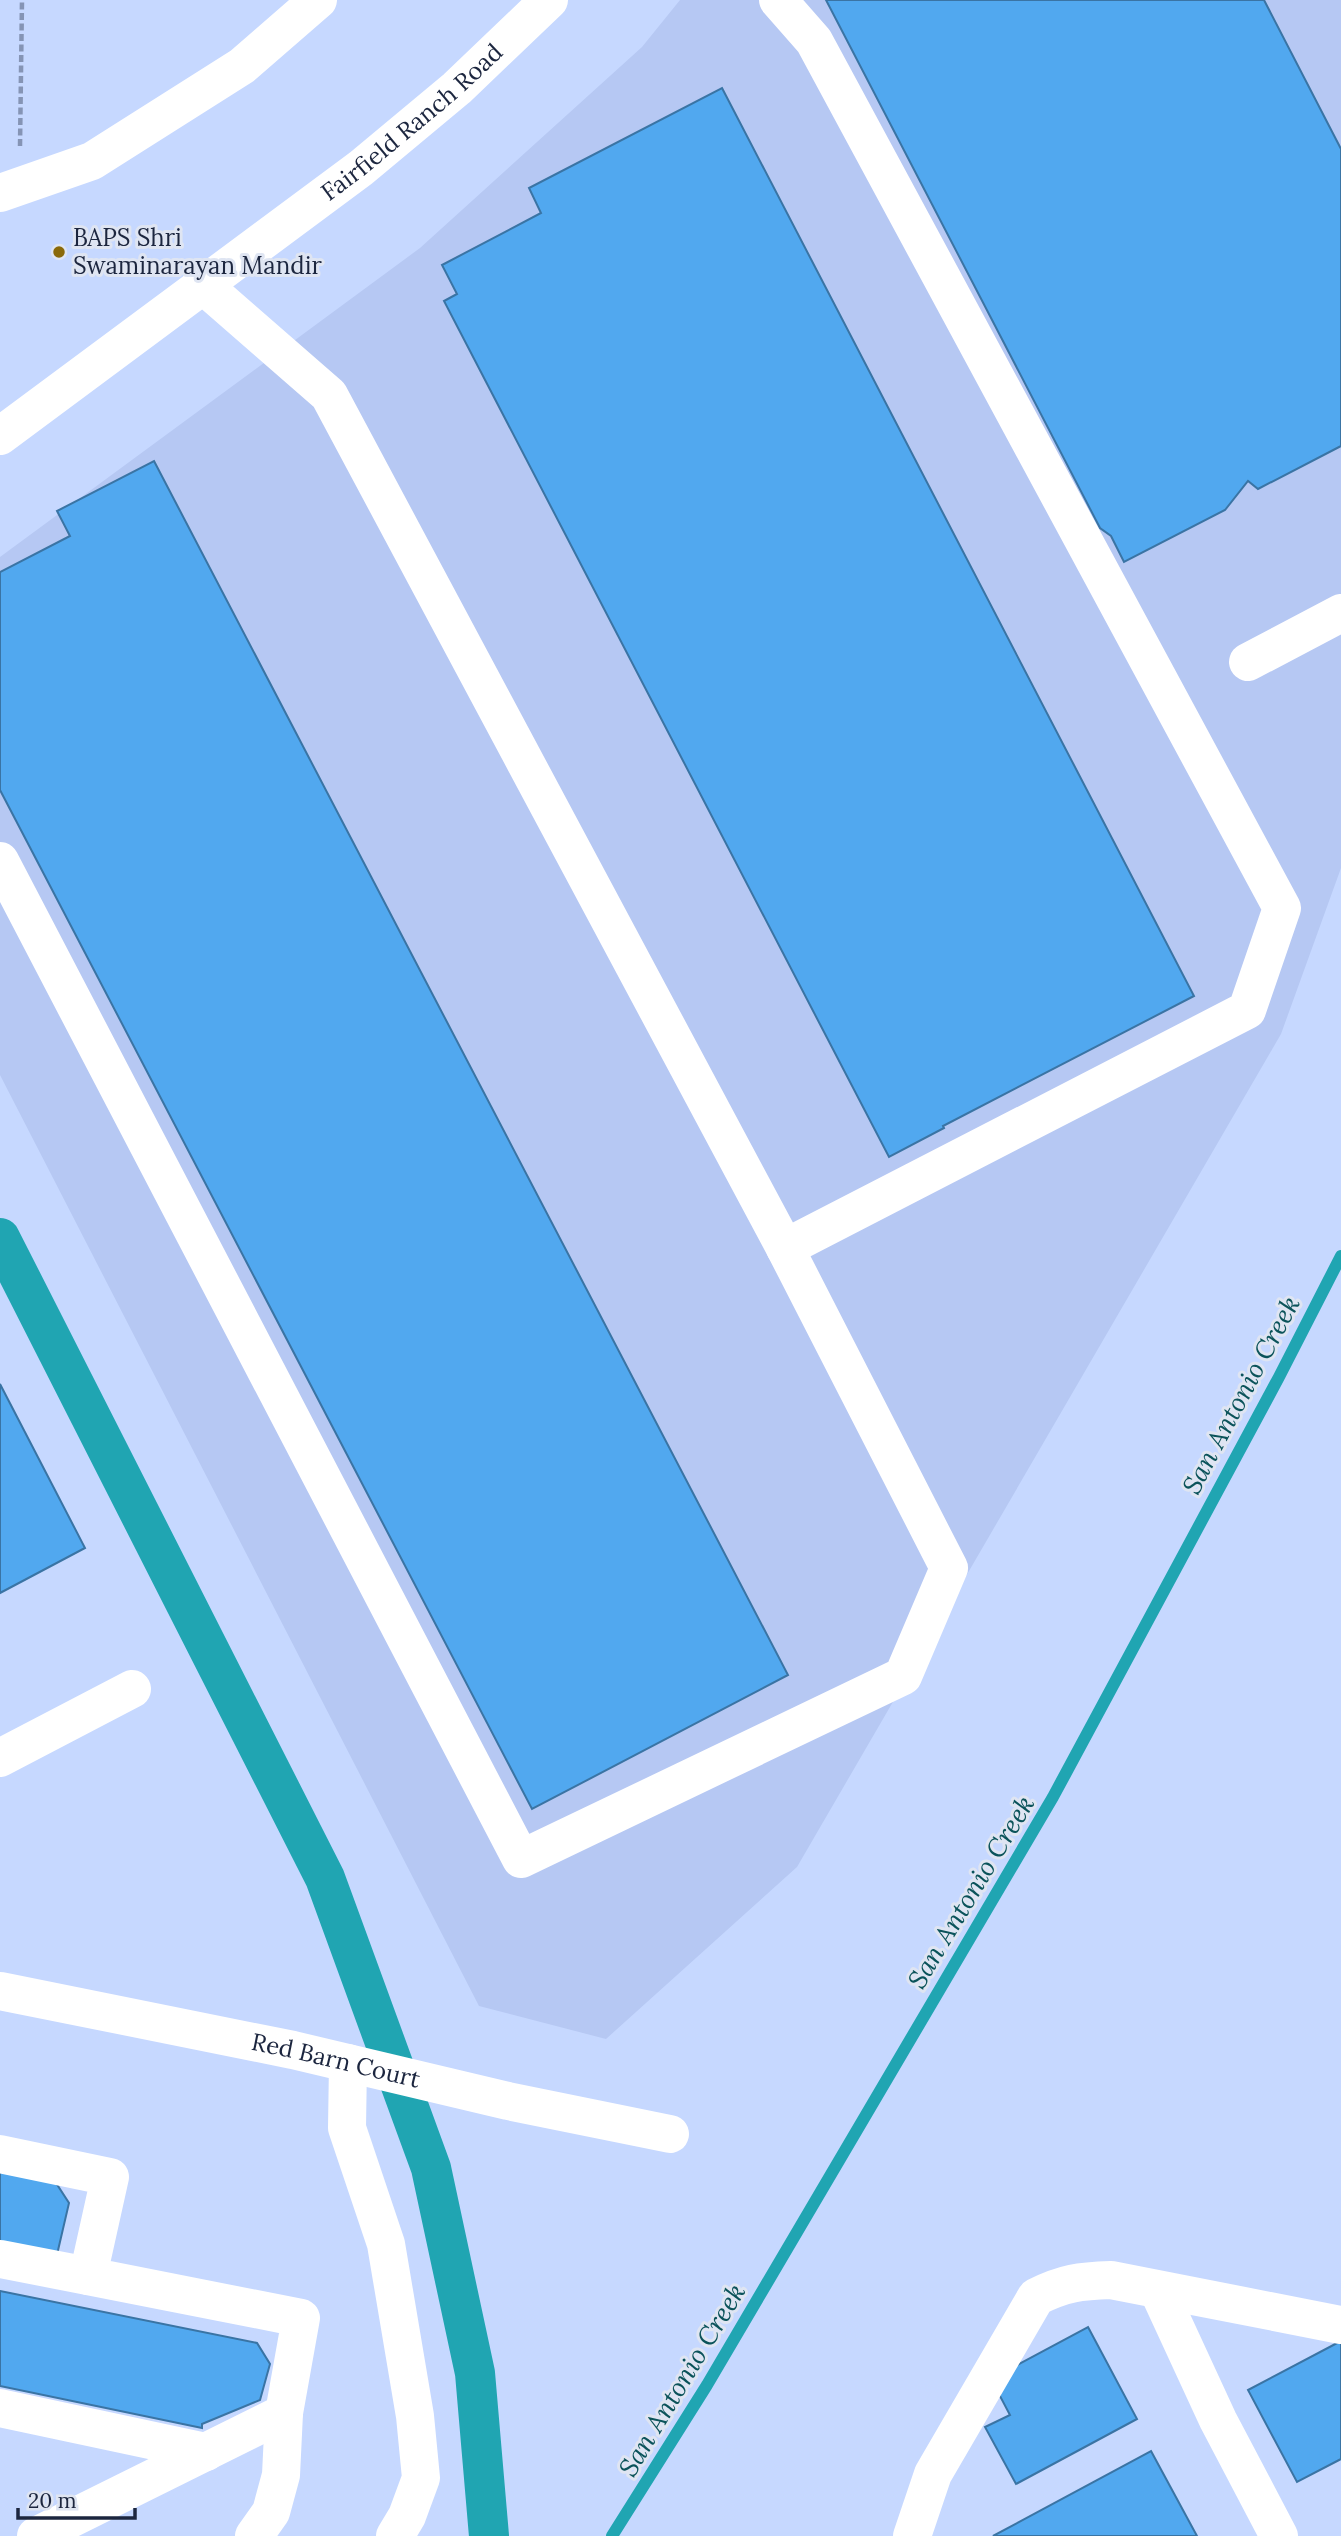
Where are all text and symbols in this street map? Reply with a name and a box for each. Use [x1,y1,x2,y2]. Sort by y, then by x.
street label: Fairfield Ranch Road [315,37,509,207]
place label: BAPS Shri Swaminarayan Mandir [73,222,322,281]
marker: BAPS Shri Swaminarayan Mandir [51,244,67,260]
water label: San Antonio Creek [1174,1290,1307,1499]
water label: San Antonio Creek [900,1789,1041,1994]
street label: Red Barn Court [249,2026,424,2095]
water label: San Antonio Creek [611,2277,752,2482]
scale bar [18,2476,135,2520]
text: 20 m [28,2487,77,2514]

